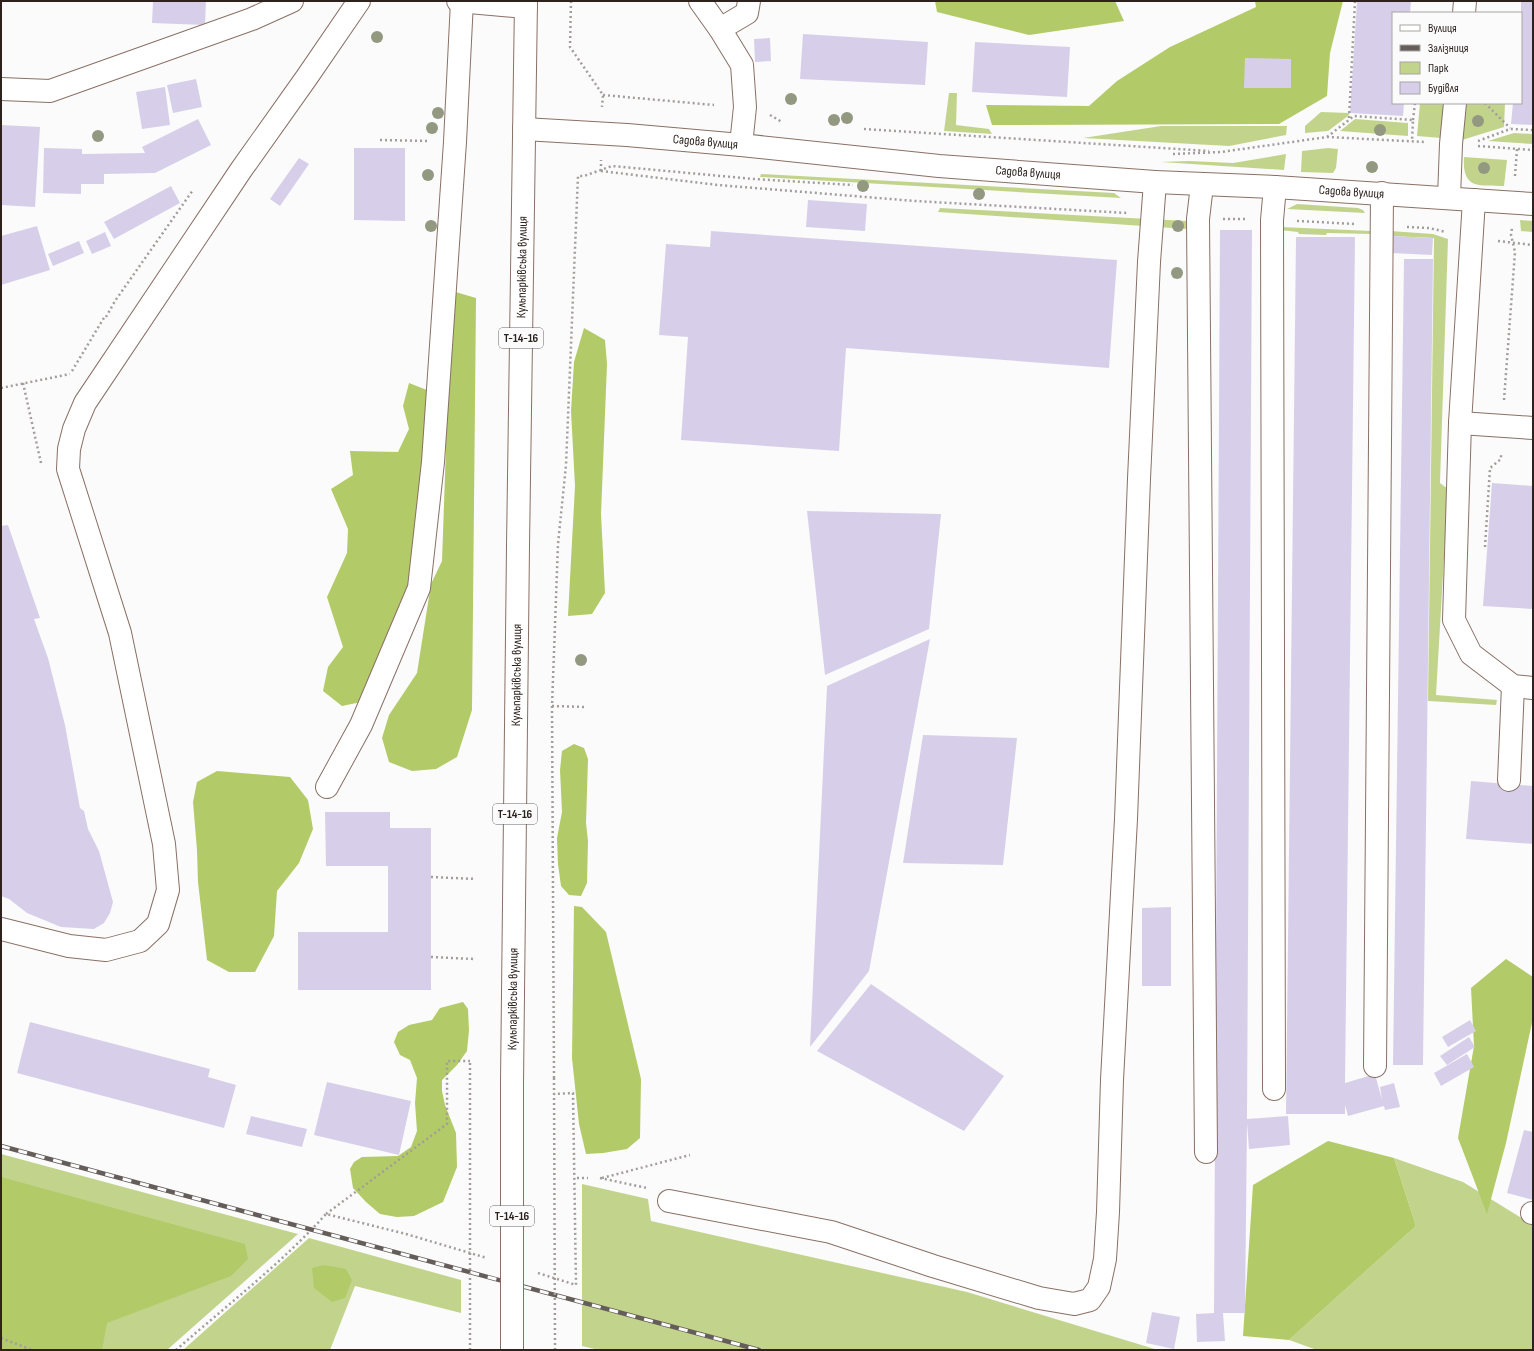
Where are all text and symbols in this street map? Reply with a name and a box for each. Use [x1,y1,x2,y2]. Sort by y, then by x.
legend [1392,12,1522,104]
text: Вулиця [1428,21,1457,36]
text: Залізниця [1428,41,1469,56]
text: Парк [1428,61,1449,76]
text: Будівля [1428,81,1459,96]
street label: Садова вулиця [672,131,739,153]
street label: Садова вулиця [995,162,1061,183]
street label: Садова вулиця [1318,182,1385,202]
street label: Кульпарківська вулиця [513,216,531,318]
road number: Т-14-16 [499,328,543,348]
street label: Кульпарківська вулиця [508,624,525,726]
road number: Т-14-16 [493,804,537,824]
street label: Кульпарківська вулиця [504,948,522,1050]
road number: Т-14-16 [490,1206,534,1226]

